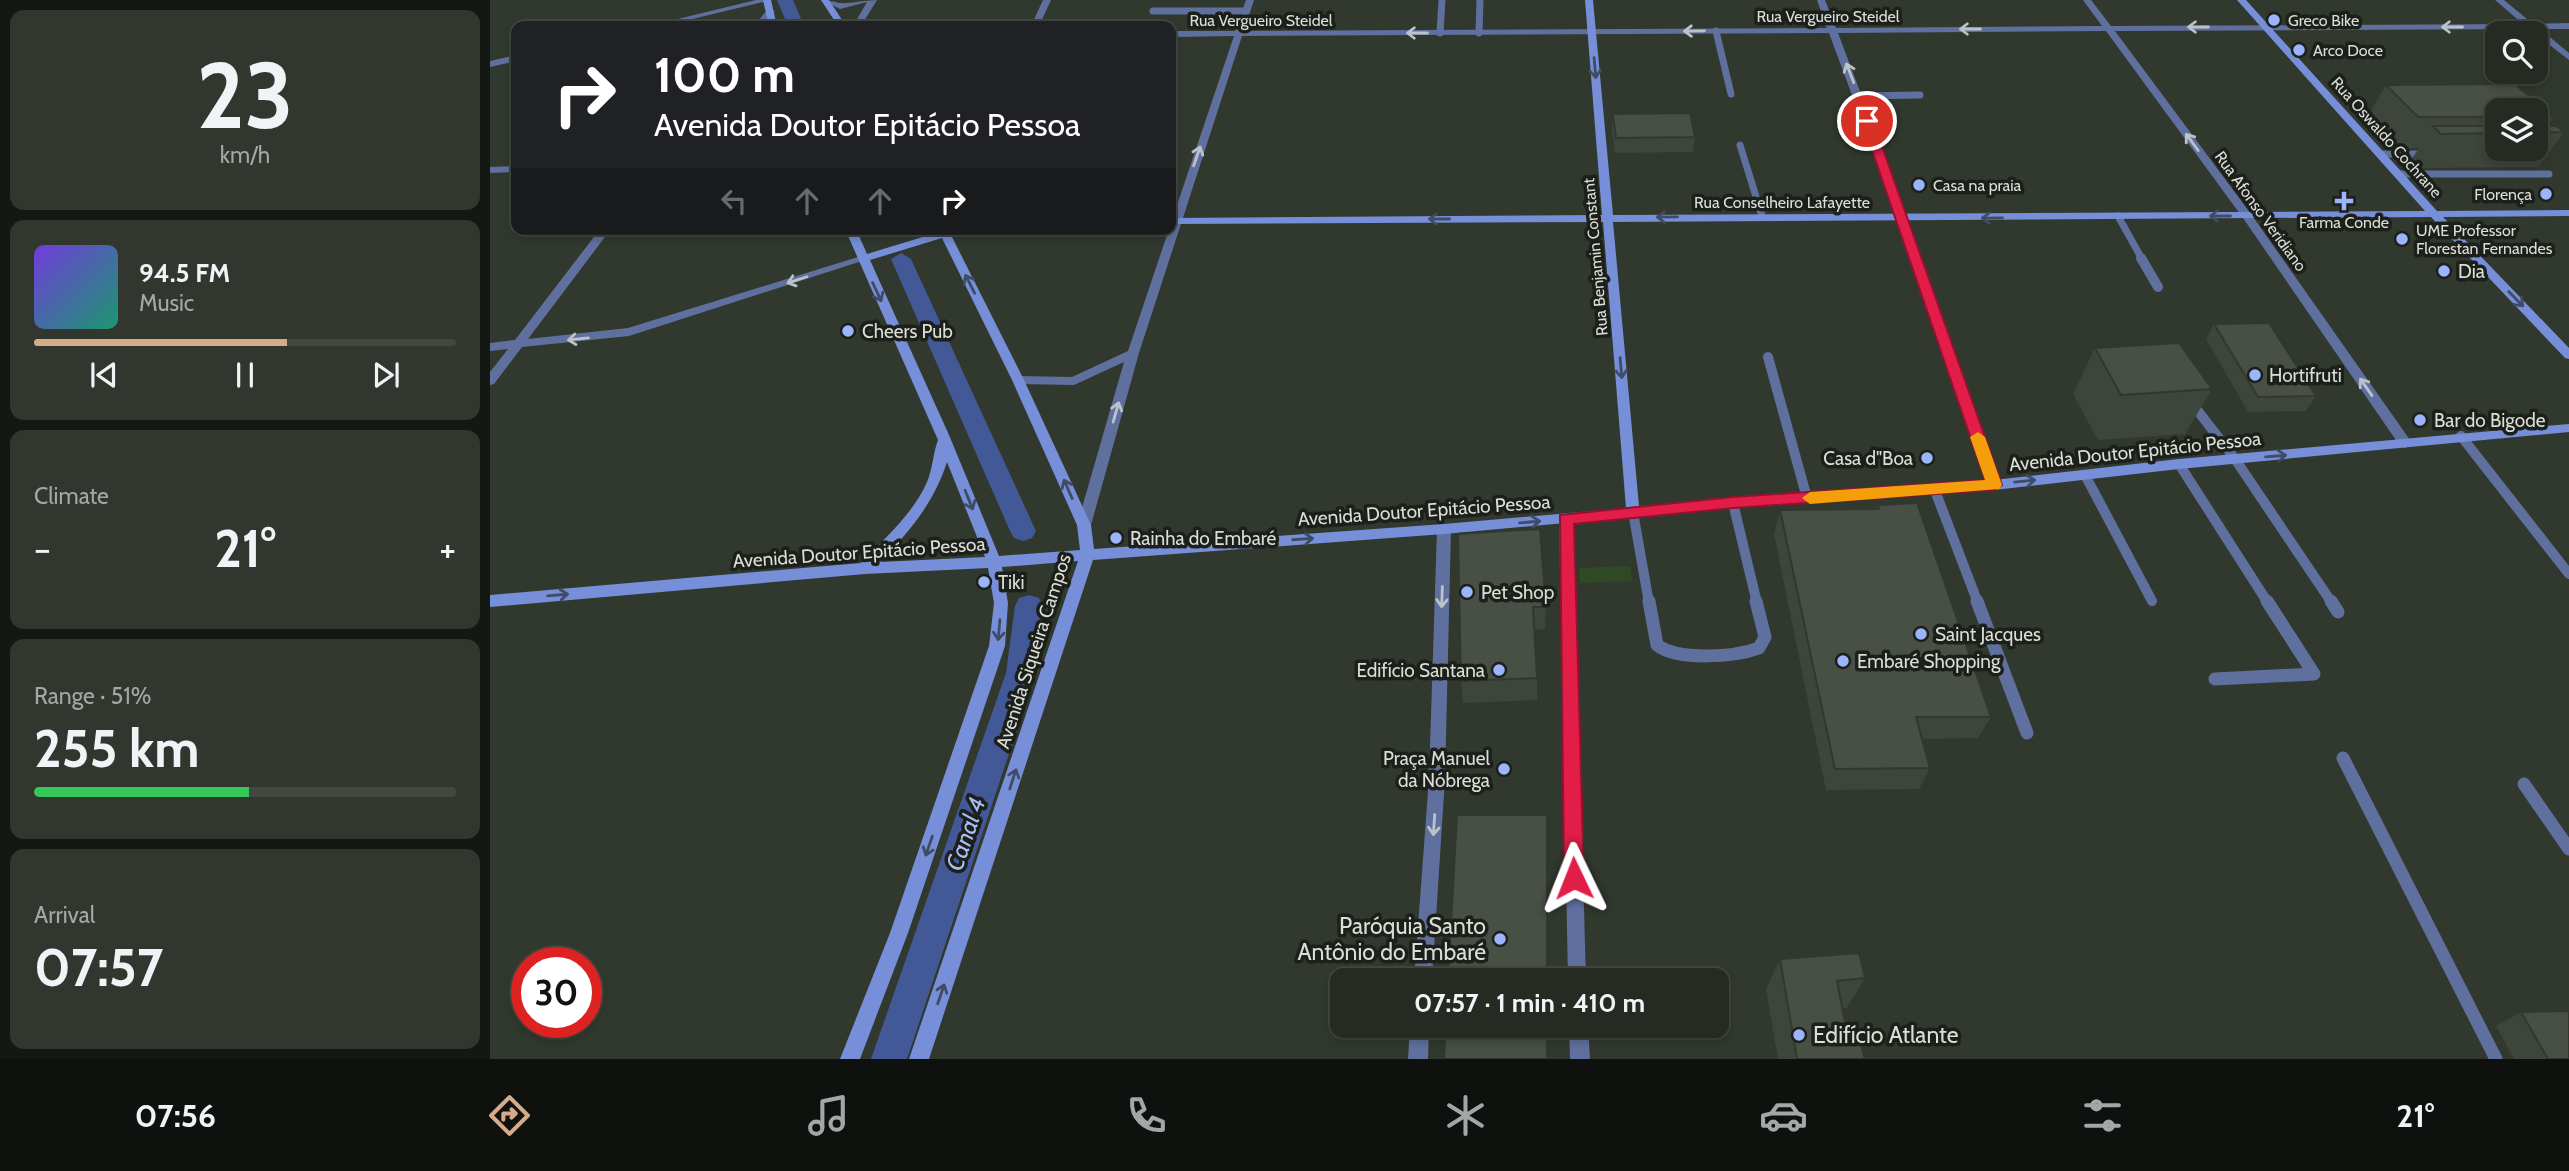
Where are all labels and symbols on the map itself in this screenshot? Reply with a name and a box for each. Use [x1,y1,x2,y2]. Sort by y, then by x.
street label: Rua Vergueiro Steidel [1756,7,1900,26]
street label: Rua Vergueiro Steidel [1189,11,1333,30]
place label: Greco Bike [2288,11,2359,30]
marker: Greco Bike [2266,12,2282,28]
one-way arrow [2441,20,2464,34]
one-way arrow [2186,21,2209,34]
one-way arrow [1959,22,1982,36]
one-way arrow [1682,24,1705,38]
one-way arrow [1406,26,1429,40]
place label: Arco Doce [2313,41,2383,60]
marker: Arco Doce [2291,42,2307,58]
one-way arrow [1589,56,1602,79]
one-way arrow [1842,63,1855,85]
street label: Rua Oswaldo Cochrane [2327,73,2446,202]
pin [1837,91,1897,151]
one-way arrow [2185,133,2199,152]
one-way arrow [1191,145,1204,167]
street label: Rua Afonso Veridiano [2211,148,2311,275]
place label: Casa na praia [1933,176,2022,195]
street label: Rua Benjamin Constant [1579,177,1612,337]
marker: Casa na praia [1911,177,1927,193]
place label: Florença [2474,185,2532,204]
marker: Florença [2538,186,2554,202]
street label: Rua Conselheiro Lafayette [1694,193,1870,212]
marker: Farma Conde [2336,193,2352,209]
one-way arrow [2208,209,2231,223]
one-way arrow [1656,211,1679,224]
one-way arrow [1981,211,2004,225]
one-way arrow [1428,212,1451,226]
place label: Farma Conde [2299,213,2389,232]
place label: UME Professor Florestan Fernandes [2416,221,2553,258]
marker: UME Professor Florestan Fernandes [2394,231,2410,247]
place label: Dia [2458,260,2485,283]
marker: Dia [2436,263,2452,279]
one-way arrow [963,274,977,295]
one-way arrow [787,275,809,287]
one-way arrow [871,280,884,302]
one-way arrow [2507,291,2524,308]
place label: Cheers Pub [862,320,953,343]
marker: Cheers Pub [840,323,856,339]
one-way arrow [567,333,590,346]
one-way arrow [1615,356,1628,379]
place label: Hortifruti [2269,364,2342,387]
marker: Hortifruti [2247,367,2263,383]
one-way arrow [2359,378,2373,397]
one-way arrow [1110,402,1123,424]
place label: Bar do Bigode [2434,409,2546,432]
marker: Bar do Bigode [2412,412,2428,428]
street label: Avenida Doutor Epitácio Pessoa [2008,427,2262,476]
place label: Casa d"Boa [1823,447,1913,470]
one-way arrow [2264,449,2286,462]
marker: Casa d"Boa [1919,450,1935,466]
one-way arrow [2013,475,2036,488]
one-way arrow [1061,479,1074,501]
one-way arrow [963,488,976,510]
street label: Avenida Doutor Epitácio Pessoa [1297,490,1551,531]
one-way arrow [1518,515,1540,528]
place label: Rainha do Embaré [1130,527,1277,550]
marker: Rainha do Embaré [1108,530,1124,546]
street label: Avenida Doutor Epitácio Pessoa [732,532,986,573]
one-way arrow [1291,532,1314,545]
street label: Avenida Siqueira Campos [991,551,1076,751]
place label: Tiki [998,571,1025,594]
marker: Tiki [976,574,992,590]
place label: Pet Shop [1481,581,1554,604]
marker: Pet Shop [1459,584,1475,600]
one-way arrow [1436,586,1449,609]
one-way arrow [546,588,569,601]
one-way arrow [992,618,1005,641]
place label: Saint Jacques [1935,623,2041,646]
marker: Saint Jacques [1913,626,1929,642]
place label: Embaré Shopping [1857,650,2001,673]
marker: Embaré Shopping [1835,653,1851,669]
place label: Edifício Santana [1357,659,1485,682]
marker: Edifício Santana [1491,662,1507,678]
place label: Praça Manuel da Nóbrega [1383,747,1491,792]
marker: Praça Manuel da Nóbrega [1496,761,1512,777]
one-way arrow [1008,768,1020,790]
water label: Canal 4 [939,793,992,874]
one-way arrow [1427,813,1440,836]
one-way arrow [922,834,934,856]
position arrow [1537,841,1611,915]
place label: Paróquia Santo Antônio do Embaré [1297,912,1486,966]
marker: Paróquia Santo Antônio do Embaré [1492,931,1508,947]
speed limit sign: 30 [511,947,602,1038]
one-way arrow [936,984,948,1006]
place label: Edifício Atlante [1813,1021,1959,1049]
marker: Edifício Atlante [1791,1027,1807,1043]

